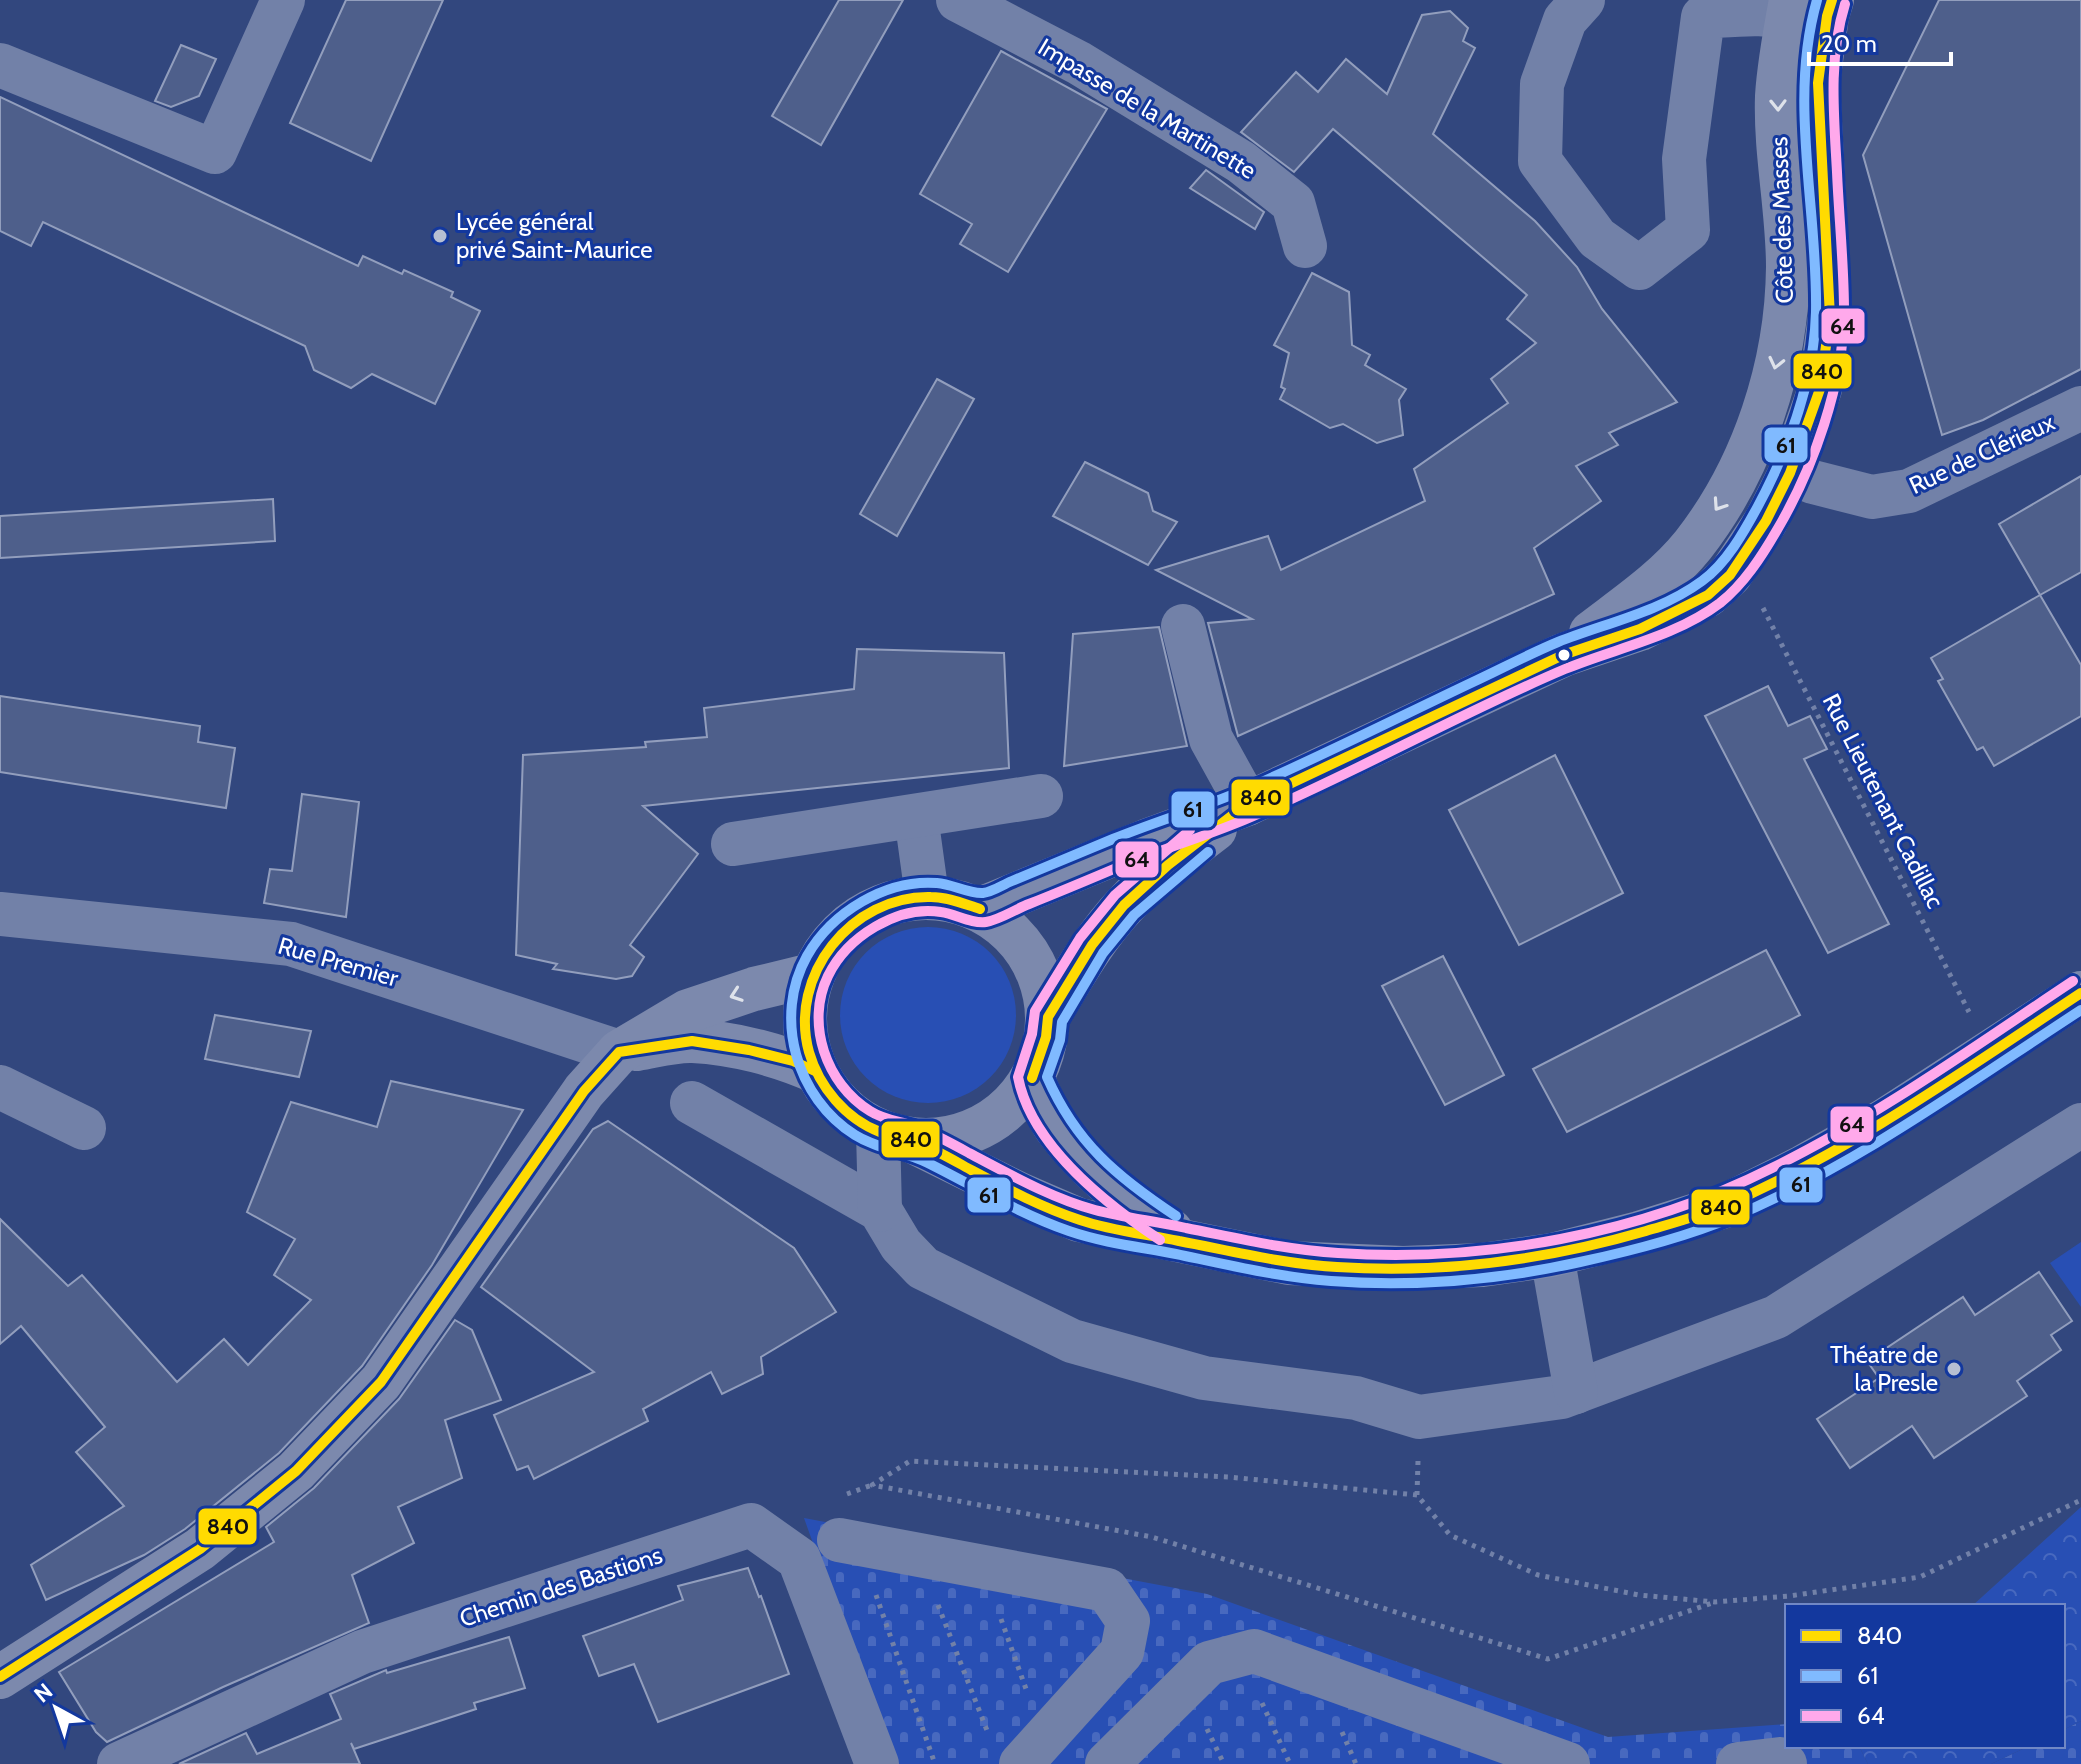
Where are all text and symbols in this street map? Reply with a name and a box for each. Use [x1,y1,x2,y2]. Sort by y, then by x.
scale bar [1809,16,1951,66]
text: 20 m [1821,29,1877,58]
street label: Impasse de la Martinette [1033,32,1261,185]
one-way arrow [1769,99,1787,112]
street label: Côte des Masses [1764,136,1799,304]
place label: Lycée général privé Saint-Maurice [456,207,653,264]
marker: Lycée général privé Saint-Maurice [431,227,449,245]
line badge: 64 [1820,307,1866,345]
text: 64 [1830,313,1856,340]
line badge: 840 [1792,352,1853,390]
one-way arrow [1768,356,1785,370]
text: 840 [1801,358,1843,385]
street label: Rue de Clérieux [1905,407,2060,500]
line badge: 61 [1763,426,1809,464]
text: 61 [1776,432,1796,459]
one-way arrow [1714,497,1729,511]
unlabelled marker [1556,647,1572,663]
street label: Rue Lieutenant Cadillac [1817,689,1950,913]
line badge: 840 [1230,778,1291,817]
text: 840 [1240,784,1282,811]
line badge: 61 [1170,790,1216,829]
text: 61 [1183,796,1203,823]
line badge: 64 [1114,840,1160,879]
text: 64 [1124,846,1150,873]
street label: Rue Premier [275,931,402,993]
one-way arrow [730,986,744,1002]
line badge: 64 [1829,1105,1875,1144]
text: 64 [1839,1111,1865,1138]
line badge: 840 [880,1120,941,1159]
text: 840 [890,1126,932,1153]
line badge: 61 [1778,1166,1824,1204]
text: 61 [1791,1171,1811,1198]
line badge: 61 [966,1176,1012,1214]
text: 61 [979,1182,999,1209]
line badge: 840 [1690,1188,1751,1226]
text: 840 [1700,1194,1742,1221]
place label: Théatre de la Presle [1830,1340,1938,1397]
marker: Théatre de la Presle [1945,1360,1963,1378]
line badge: 840 [197,1507,258,1546]
text: 840 [207,1513,249,1540]
street label: Chemin des Bastions [456,1540,666,1633]
legend [1785,1604,2065,1748]
text: 840 [1857,1621,1902,1650]
text: 61 [1857,1661,1878,1690]
north arrow [16,1668,96,1748]
text: N [29,1678,58,1708]
text: 64 [1857,1701,1885,1730]

